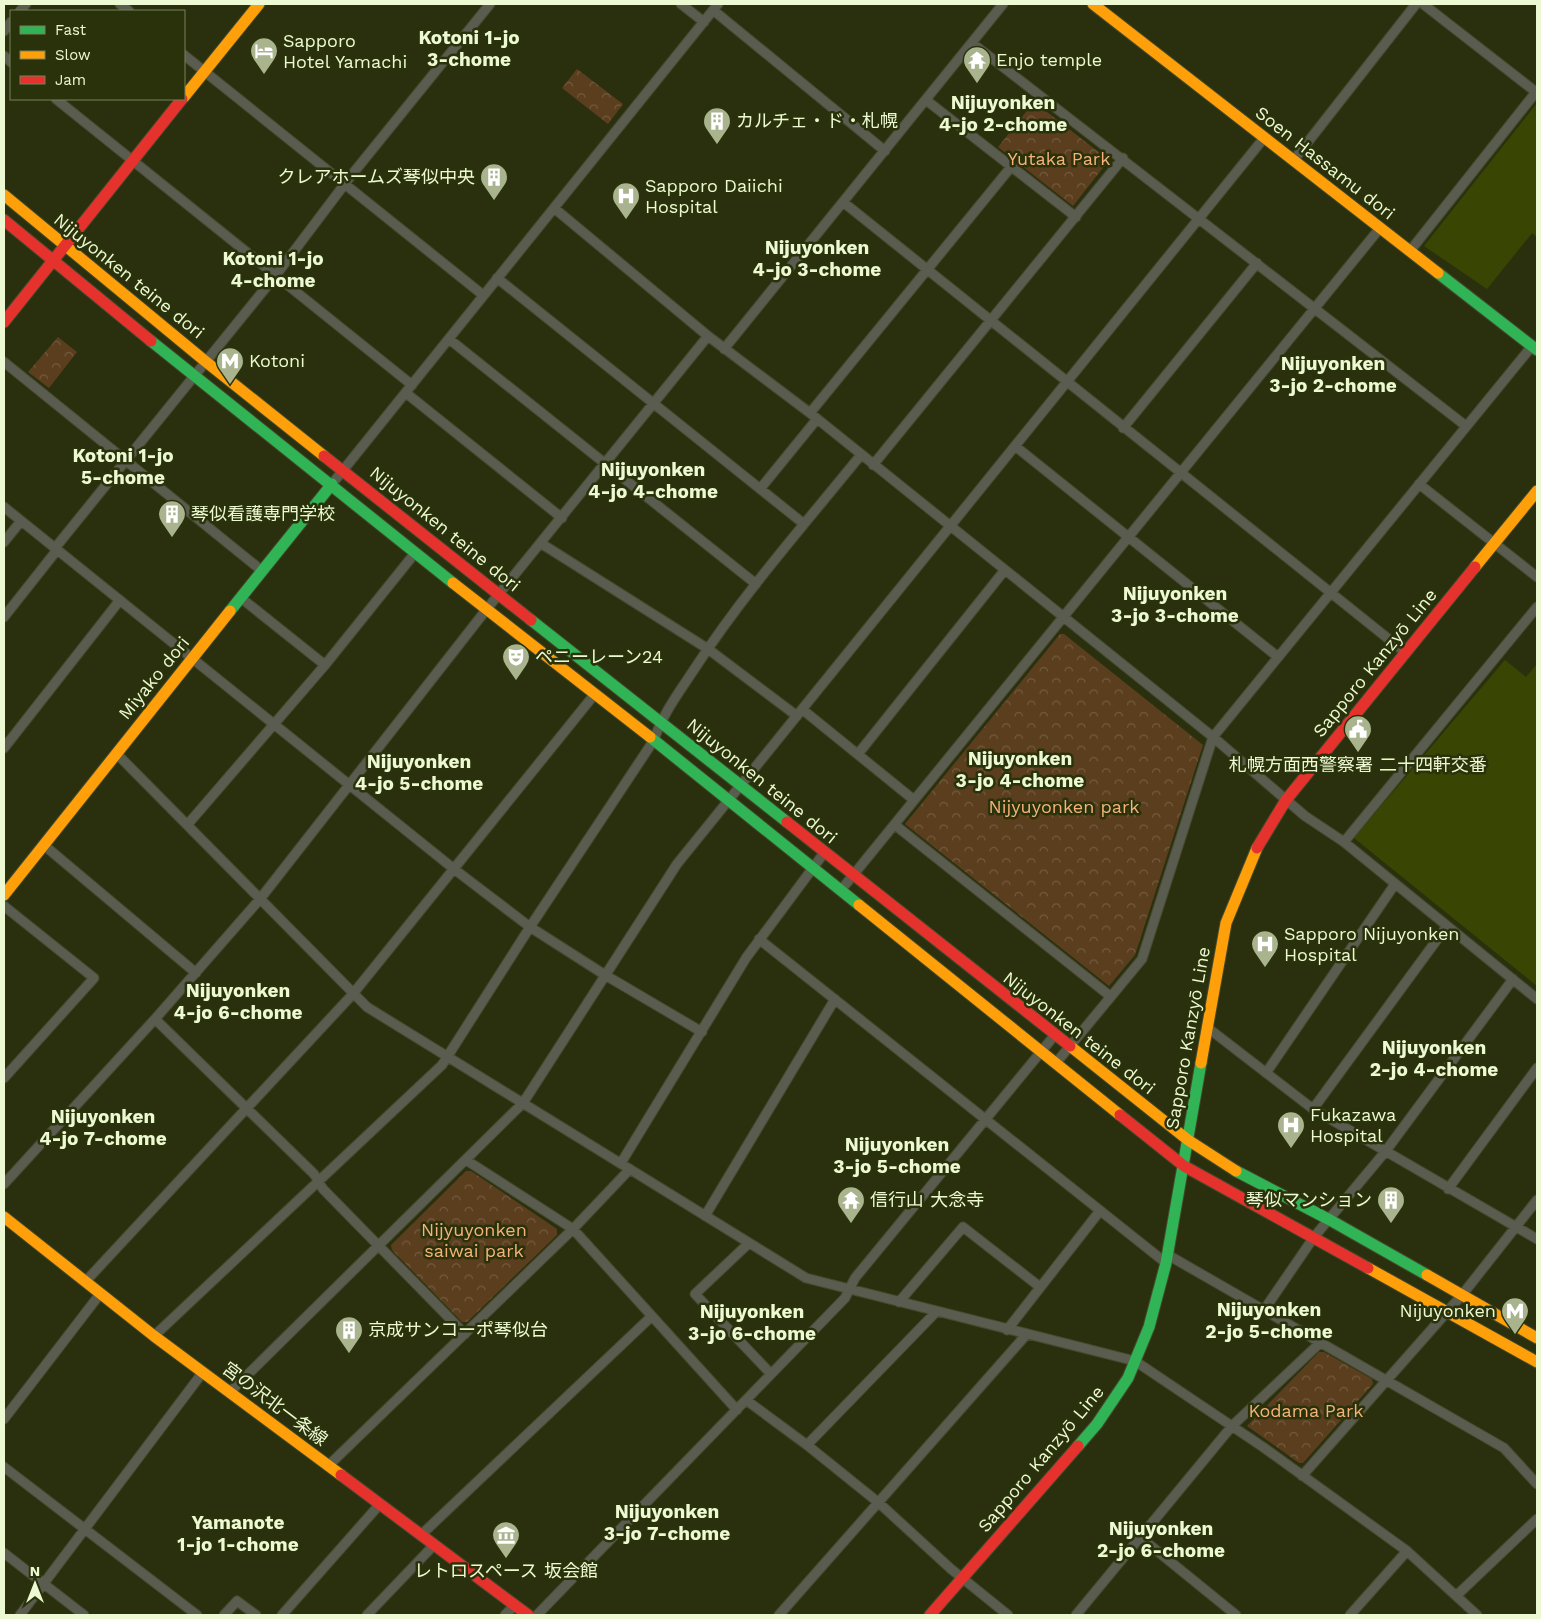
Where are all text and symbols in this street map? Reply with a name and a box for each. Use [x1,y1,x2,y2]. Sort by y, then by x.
legend [10,10,185,100]
text: Fast [55,21,87,39]
district label: Kotoni 1-jo 3-chome [418,26,520,71]
place label: Sapporo Hotel Yamachi [283,30,407,72]
hotel icon: Sapporo Hotel Yamachi [249,36,279,75]
temple icon: Enjo temple [962,45,992,84]
text: Slow [55,46,91,64]
place label: Enjo temple [996,49,1102,70]
text: Jam [55,71,86,89]
district label: Nijuyonken 4-jo 2-chome [939,91,1067,136]
street label: Soen Hassamu dori [1251,102,1399,224]
building icon: カルチェ・ド・札幌 [702,106,732,145]
place label: カルチェ・ド・札幌 [736,110,898,131]
park label: Yutaka Park [1008,148,1110,169]
building icon: クレアホームズ琴似中央 [479,162,509,201]
place label: クレアホームズ琴似中央 [278,166,475,187]
place label: Sapporo Daiichi Hospital [645,175,783,217]
hospital icon: Sapporo Daiichi Hospital [611,181,641,220]
street label: Nijuyonken teine dori [50,209,209,343]
district label: Nijuyonken 4-jo 3-chome [753,236,881,281]
district label: Kotoni 1-jo 4-chome [222,247,324,292]
metro station icon: Kotoni [215,346,245,385]
place label: Kotoni [249,350,305,371]
district label: Nijuyonken 3-jo 2-chome [1269,352,1397,397]
district label: Kotoni 1-jo 5-chome [72,444,174,489]
district label: Nijuyonken 4-jo 4-chome [588,458,718,503]
street label: Nijuyonken teine dori [366,462,525,596]
building icon: 琴似看護専門学校 [157,499,187,538]
place label: 琴似看護専門学校 [191,503,335,524]
district label: Nijuyonken 3-jo 3-chome [1111,582,1239,627]
street label: Sapporo Kanzyō Line [1308,584,1441,741]
street label: Miyako dori [114,632,193,723]
theatre icon: ペニーレーン24 [501,642,531,681]
place label: ペニーレーン24 [535,646,663,667]
street label: Nijuyonken teine dori [683,714,842,848]
public building icon: 札幌方面西警察署 二十四軒交番 [1343,714,1373,753]
district label: Nijuyonken 3-jo 4-chome [956,747,1084,792]
district label: Nijuyonken 4-jo 5-chome [355,750,483,795]
place label: 札幌方面西警察署 二十四軒交番 [1229,754,1487,775]
park label: Nijyuyonken park [989,796,1139,817]
place label: Sapporo Nijuyonken Hospital [1284,923,1459,965]
hospital icon: Sapporo Nijuyonken Hospital [1250,929,1280,968]
street label: Sapporo Kanzyō Line [1161,945,1214,1131]
street label: Nijuyonken teine dori [999,967,1159,1098]
district label: Nijuyonken 4-jo 6-chome [173,979,303,1024]
district label: Nijuyonken 2-jo 4-chome [1370,1036,1498,1081]
place label: Fukazawa Hospital [1310,1104,1396,1146]
district label: Nijuyonken 4-jo 7-chome [39,1105,167,1150]
hospital icon: Fukazawa Hospital [1276,1110,1306,1149]
district label: Nijuyonken 3-jo 5-chome [833,1133,961,1178]
temple icon: 信行山 大念寺 [836,1185,866,1224]
building icon: 琴似マンション [1376,1185,1406,1224]
place label: 信行山 大念寺 [870,1189,984,1210]
place label: 琴似マンション [1246,1189,1372,1210]
park label: Nijyuyonken saiwai park [421,1219,527,1261]
metro station icon: Nijuyonken [1500,1296,1530,1335]
district label: Nijuyonken 2-jo 5-chome [1205,1298,1333,1343]
district label: Nijuyonken 3-jo 6-chome [688,1300,816,1345]
place label: Nijuyonken [1399,1300,1496,1321]
building icon: 京成サンコーポ琴似台 [334,1315,364,1354]
place label: 京成サンコーポ琴似台 [368,1319,548,1340]
street label: 宮の沢北一条線 [219,1357,332,1450]
street label: Sapporo Kanzyō Line [973,1381,1108,1536]
park label: Kodama Park [1248,1400,1364,1421]
district label: Nijuyonken 3-jo 7-chome [604,1500,730,1545]
district label: Yamanote 1-jo 1-chome [177,1511,299,1556]
district label: Nijuyonken 2-jo 6-chome [1097,1517,1225,1562]
museum icon: レトロスペース 坂会館 [491,1520,521,1559]
north arrow [10,1559,60,1609]
place label: レトロスペース 坂会館 [414,1560,598,1581]
text: N [30,1563,40,1579]

